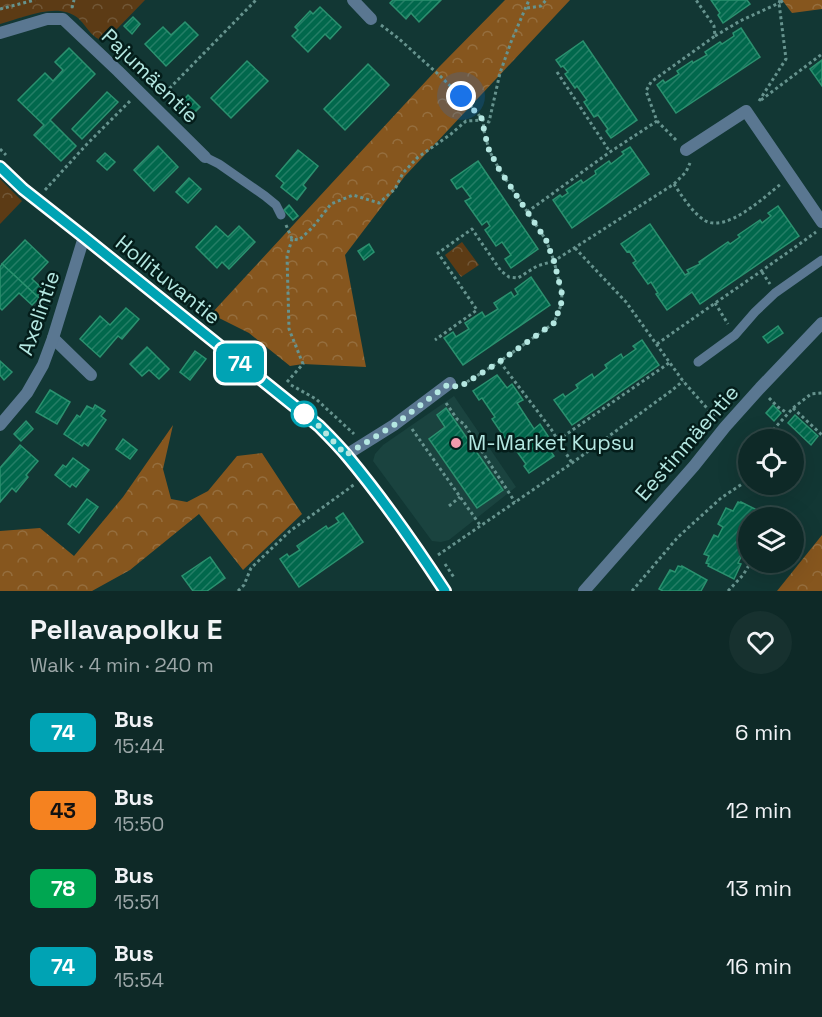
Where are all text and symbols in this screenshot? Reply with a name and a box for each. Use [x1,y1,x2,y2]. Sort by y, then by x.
street label: Pajumäentie [96,23,205,129]
your location [446,81,476,111]
street label: Hollituvantie [110,229,226,330]
street label: Axelintie [12,267,66,359]
line badge: 74 [213,344,267,382]
text: 74 [228,350,252,377]
street label: Eestinmäentie [629,379,744,506]
unlabelled marker [291,401,317,427]
place label: M-Market Kupsu [468,429,635,456]
map controls [738,429,804,573]
button: locate [738,429,804,495]
marker: M-Market Kupsu [449,436,463,450]
button: layers [738,507,804,573]
text: Pellavapolku E [30,611,222,647]
button: heart [729,611,792,674]
text: Walk · 4 min · 240 m [30,652,214,678]
text: Bus [114,705,154,733]
text: 6 min [735,718,792,746]
text: 74 [51,719,75,746]
text: 15:44 [114,733,164,759]
text: Bus [114,783,154,811]
text: 12 min [726,796,792,824]
text: 43 [50,797,76,824]
text: 15:50 [114,811,164,837]
text: Bus [114,861,154,889]
text: 13 min [726,874,792,902]
text: 78 [51,875,75,902]
text: 15:51 [114,889,159,915]
text: Bus [114,939,154,967]
text: 16 min [726,952,792,980]
text: 74 [51,953,75,980]
text: 15:54 [114,967,164,993]

